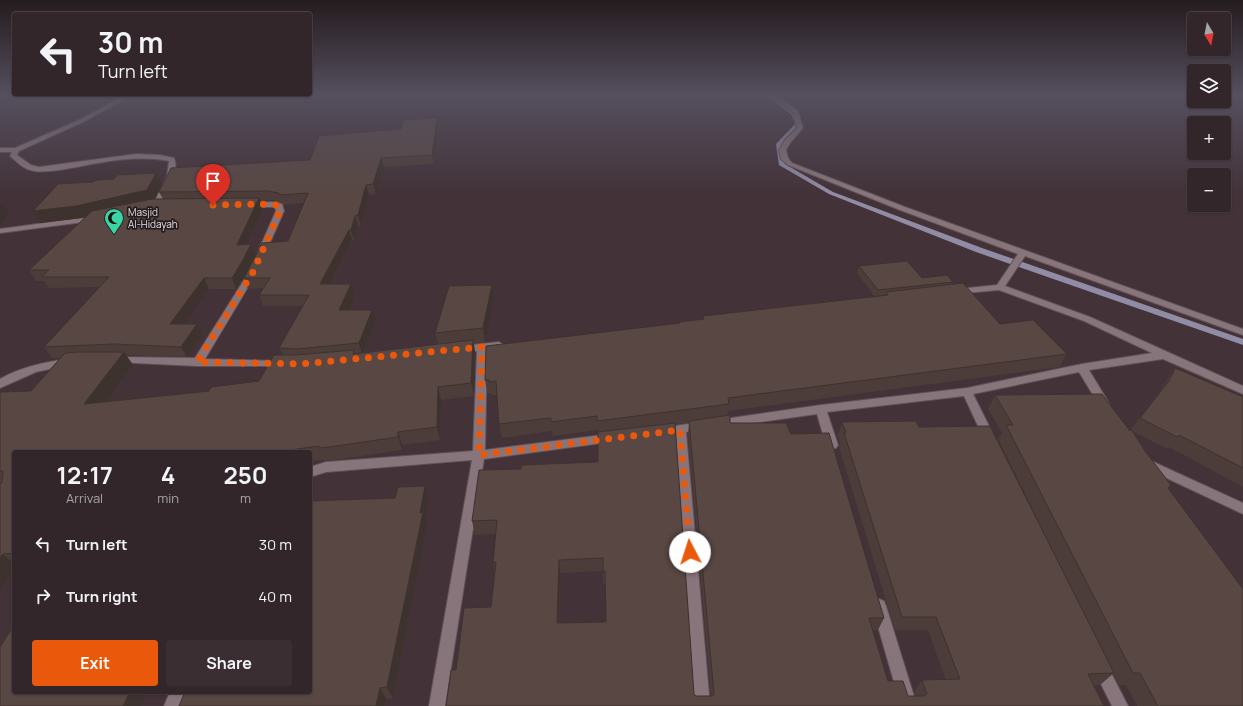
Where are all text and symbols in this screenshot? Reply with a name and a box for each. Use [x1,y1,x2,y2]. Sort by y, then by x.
north arrow [1187,12,1231,56]
map controls [1187,12,1231,212]
text: 30 m [98,23,163,61]
icon: left [32,28,84,80]
text: Turn left [98,59,168,83]
button: layers [1187,64,1231,108]
button: + [1187,116,1231,160]
pin [196,164,230,205]
button: − [1187,168,1231,212]
icon: arrive [202,170,224,192]
place label: Masjid Al-Hidayah [128,205,178,231]
mosque icon: Masjid Al-Hidayah [103,207,125,235]
text: 12:17 [56,458,113,491]
text: 4 [161,458,175,491]
text: 250 [223,458,268,491]
text: Arrival [66,489,103,507]
text: min [157,489,179,507]
text: m [240,489,251,507]
position arrow [669,531,711,573]
icon: left [32,533,54,555]
text: Turn left [66,534,128,555]
text: 30 m [259,534,292,555]
icon: right [32,585,54,607]
text: Turn right [66,586,137,607]
text: 40 m [258,586,292,607]
button: Exit [32,640,158,686]
button: Share [166,640,292,686]

